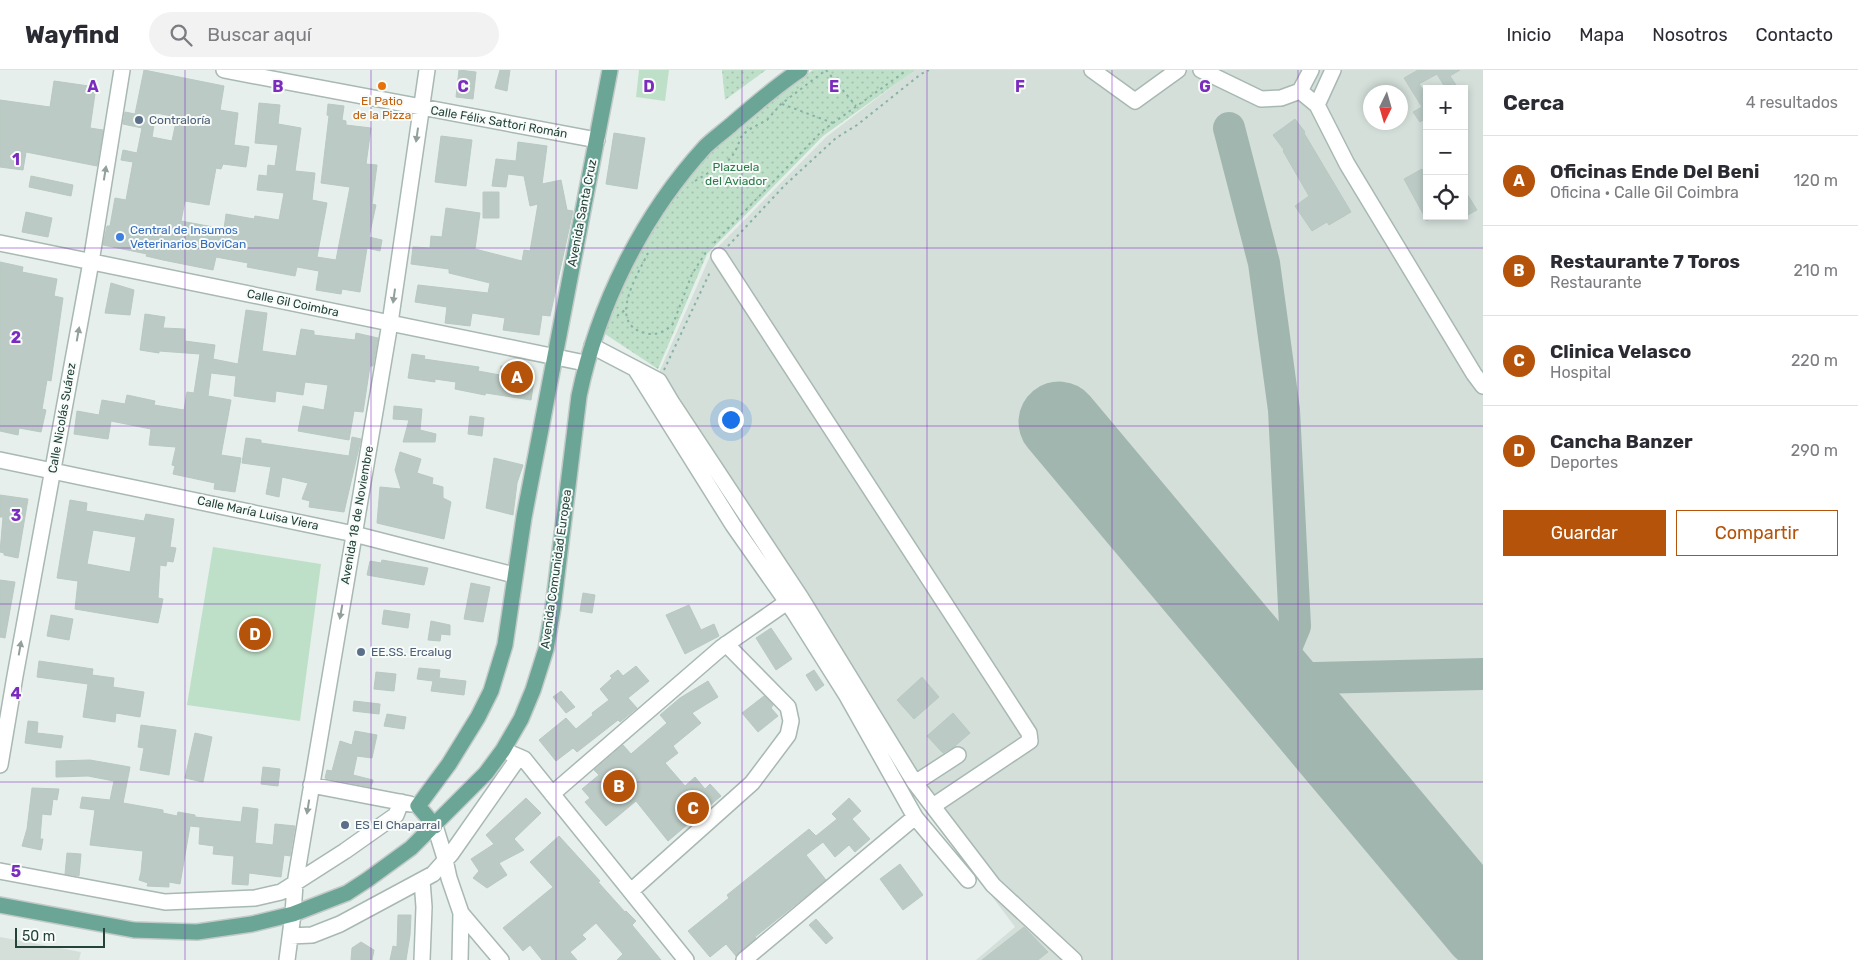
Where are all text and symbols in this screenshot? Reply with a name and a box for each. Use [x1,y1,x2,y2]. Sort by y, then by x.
search box [149,12,499,57]
text: Wayfind [25,21,119,49]
icon: search [167,21,195,49]
text: Buscar aquí [207,23,311,46]
text: Inicio [1506,24,1551,46]
text: Mapa [1579,24,1624,46]
text: Nosotros [1652,24,1728,46]
text: Contacto [1756,24,1833,46]
text: A [87,77,99,96]
text: B [272,77,284,96]
text: C [457,77,469,96]
text: D [643,77,655,96]
text: E [829,77,839,96]
text: F [1015,77,1025,96]
text: G [1199,77,1211,96]
marker: El Patio de la Pizza [376,80,388,92]
north arrow [1363,85,1408,130]
map controls [1423,85,1468,220]
button: + [1423,85,1468,130]
text: Cerca [1503,90,1564,115]
text: 4 resultados [1746,93,1838,112]
place label: El Patio de la Pizza [353,94,411,122]
street label: Calle Félix Sattori Román [429,103,569,141]
place label: Contraloría [149,113,211,127]
marker: Contraloría [133,114,145,126]
one-way arrow [412,128,420,144]
button: − [1423,130,1468,175]
text: 1 [12,150,20,169]
street label: Avenida Santa Cruz [565,158,599,268]
park label: Plazuela del Aviador [705,160,767,188]
text: Oficinas Ende Del Beni [1550,160,1759,183]
one-way arrow [102,165,110,181]
text: A [1513,171,1525,190]
text: 120 m [1793,171,1838,190]
button: locate [1423,175,1468,220]
text: Oficina · Calle Gil Coimbra [1550,183,1739,202]
place label: Central de Insumos Veterinarios BoviCan [130,223,246,251]
marker: Central de Insumos Veterinarios BoviCan [114,231,126,243]
text: Restaurante 7 Toros [1550,250,1740,273]
text: B [1513,261,1525,280]
text: 210 m [1793,261,1838,280]
text: Restaurante [1550,273,1642,292]
street label: Calle Gil Coimbra [246,286,340,320]
one-way arrow [389,289,397,305]
one-way arrow [74,326,82,341]
text: 2 [11,328,21,347]
text: Clinica Velasco [1550,340,1691,363]
text: C [1513,351,1525,370]
text: 220 m [1791,351,1838,370]
pin: A [501,358,533,396]
street label: Calle Nicolás Suárez [45,362,79,474]
text: Hospital [1550,363,1611,382]
your location [718,407,744,433]
text: Cancha Banzer [1550,430,1693,453]
text: D [1513,441,1525,460]
text: 290 m [1791,441,1838,460]
street label: Avenida 18 de Noviembre [338,444,376,585]
text: Deportes [1550,453,1618,472]
street label: Avenida Comunidad Europea [538,488,574,650]
street label: Calle María Luisa Viera [196,493,320,533]
text: 3 [11,506,21,525]
button: Guardar [1503,510,1666,556]
button: Compartir [1676,510,1838,556]
one-way arrow [336,604,344,620]
pin: D [239,615,271,653]
one-way arrow [16,640,24,656]
place label: EE.SS. Ercalug [371,645,452,659]
marker: EE.SS. Ercalug [355,646,367,658]
text: 4 [11,684,22,703]
pin: B [603,767,635,805]
pin: C [677,789,709,827]
one-way arrow [303,799,311,815]
place label: ES El Chaparral [355,818,440,832]
marker: ES El Chaparral [339,819,351,831]
text: 5 [11,862,21,881]
scale bar [15,925,105,948]
text: 50 m [22,928,55,945]

